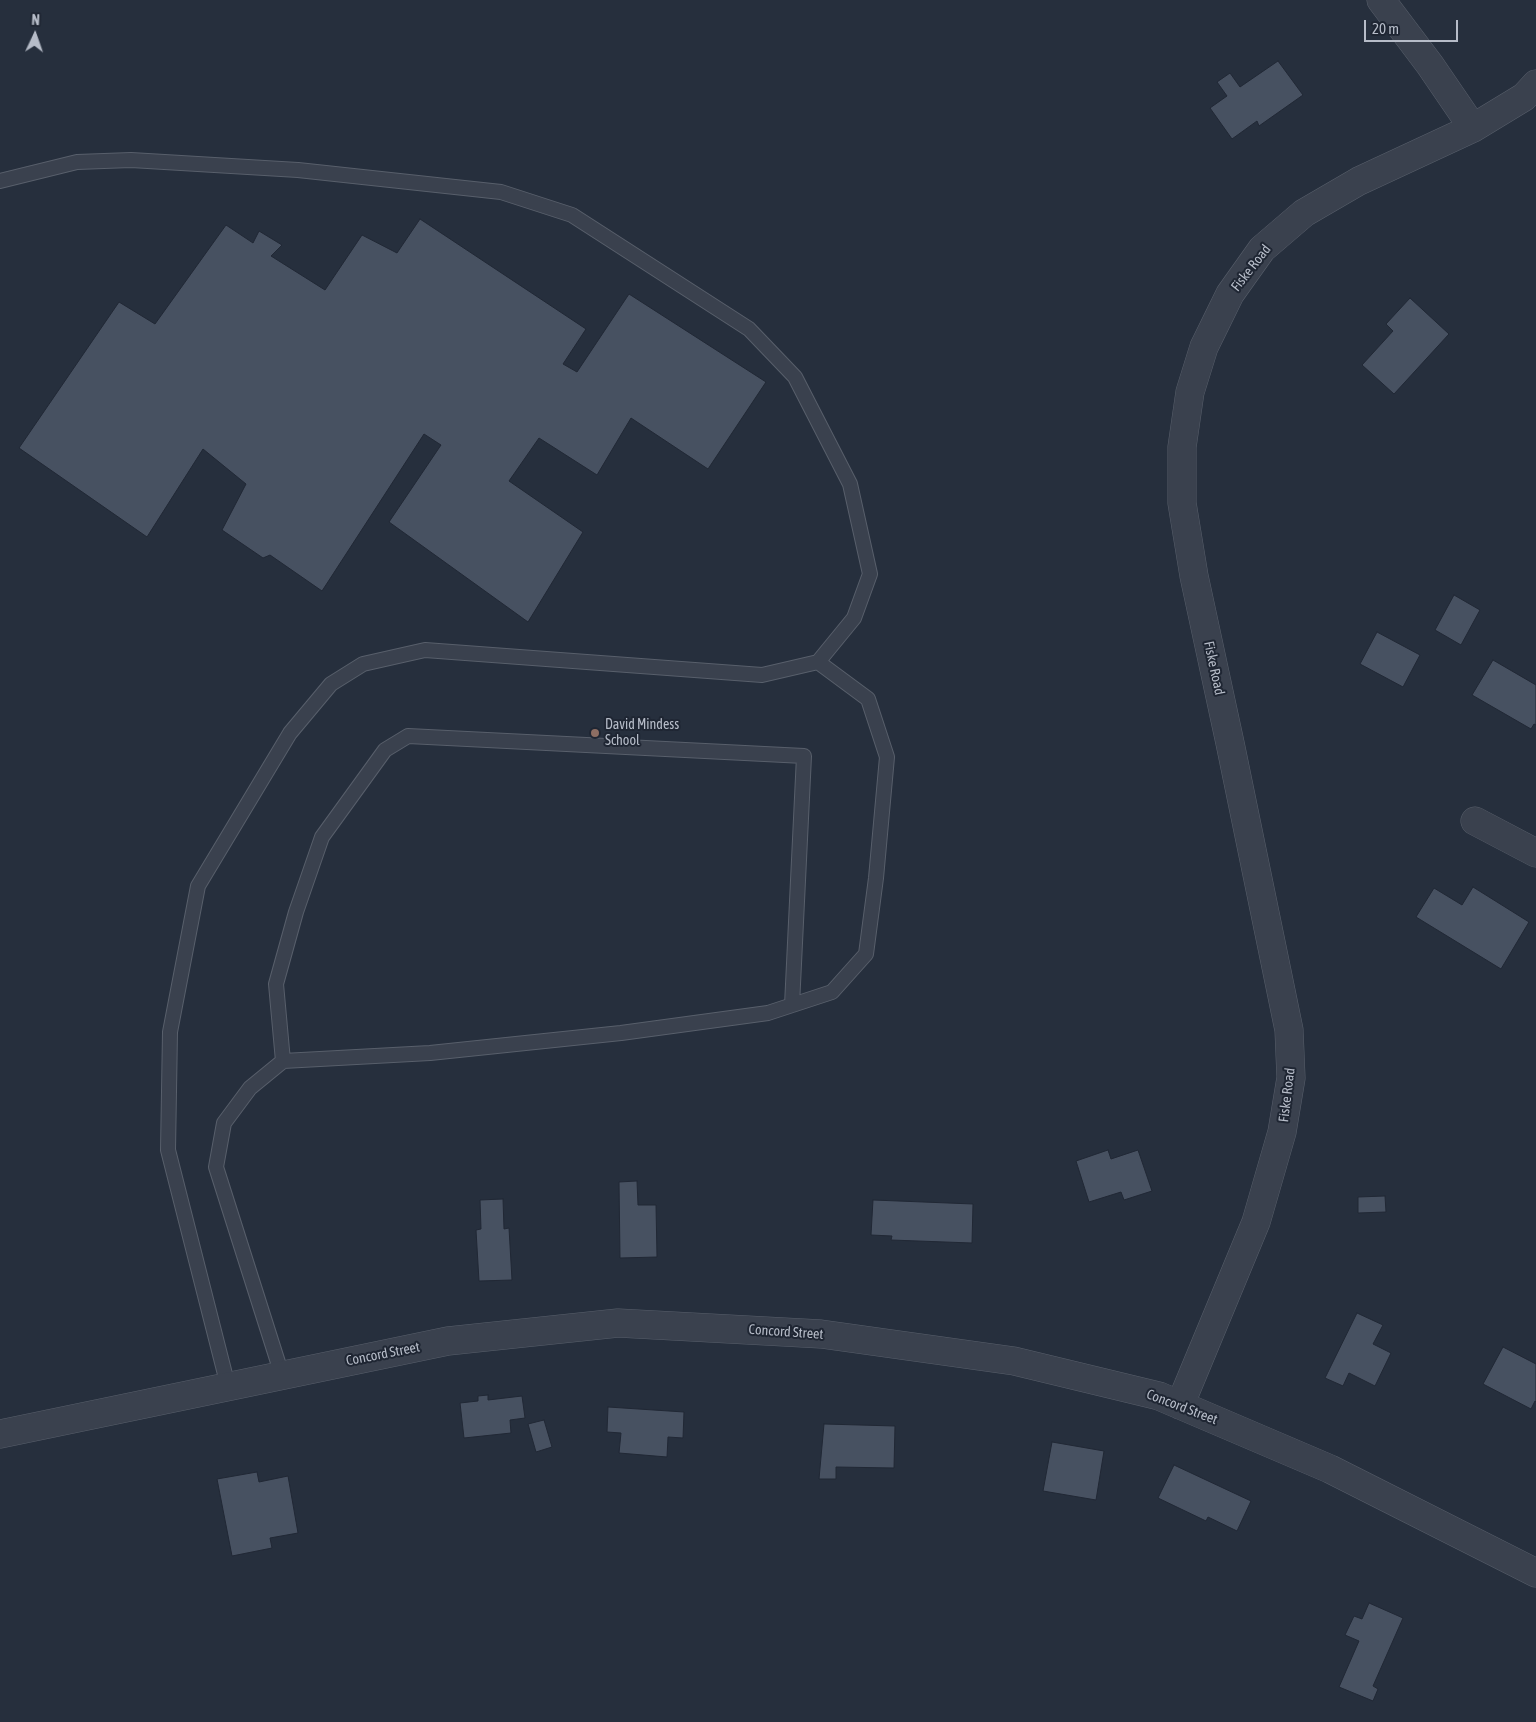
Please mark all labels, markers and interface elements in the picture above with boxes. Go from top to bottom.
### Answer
north arrow [10,10,60,60]
scale bar [1366,10,1460,42]
text: N [31,12,40,28]
text: 20 m [1372,20,1399,37]
street label: Fiske Road [1228,241,1274,295]
street label: Fiske Road [1200,640,1228,696]
place label: David Mindess School [605,717,679,750]
marker: David Mindess School [589,727,601,739]
street label: Fiske Road [1275,1067,1299,1123]
street label: Concord Street [748,1321,824,1343]
street label: Concord Street [345,1339,421,1369]
street label: Concord Street [1144,1386,1220,1428]

